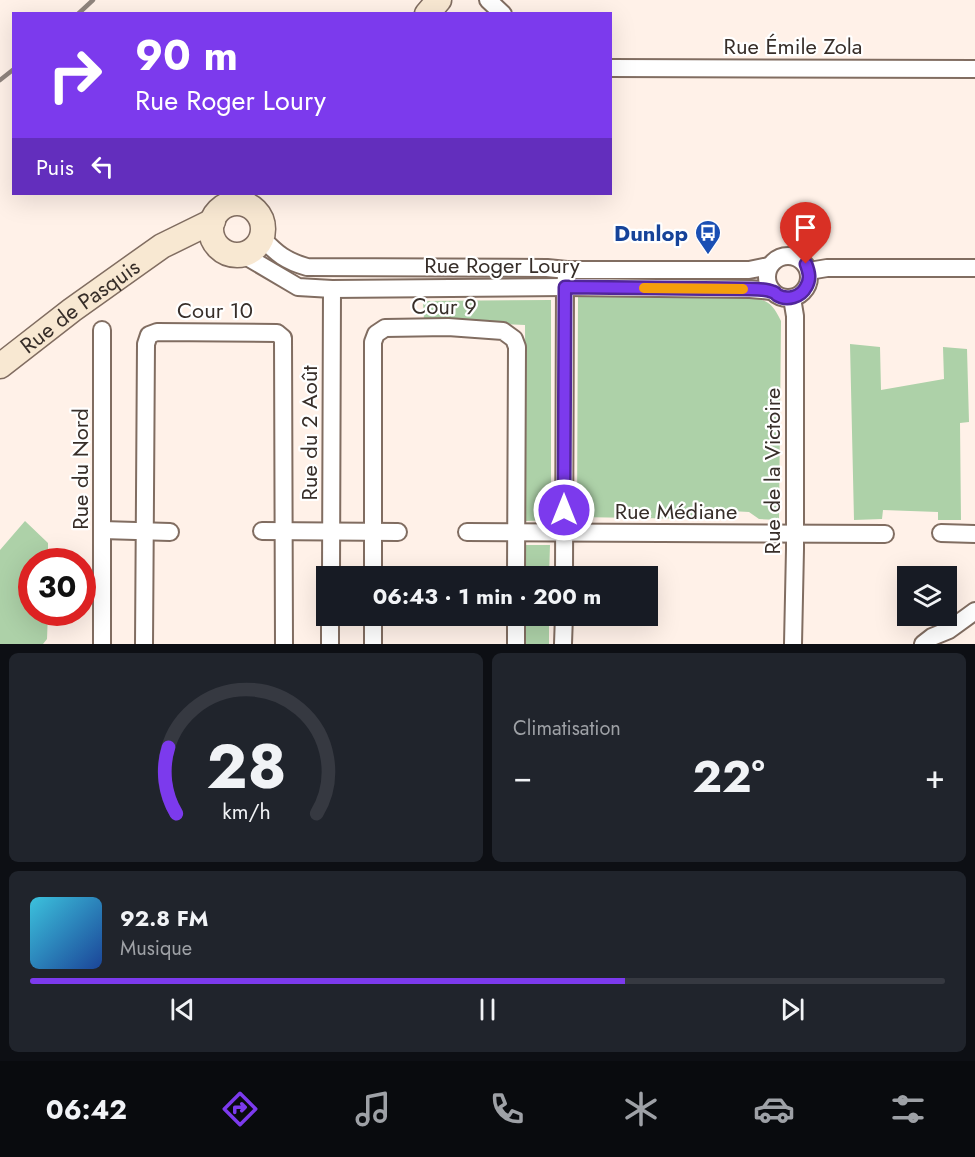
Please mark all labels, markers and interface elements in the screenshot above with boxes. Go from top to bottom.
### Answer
text: 90 m [135,25,238,86]
street label: Rue Émile Zola [724,30,862,62]
icon: right [36,36,114,114]
text: Rue Roger Loury [135,81,326,120]
icon: left [86,150,119,183]
text: Puis [36,151,74,183]
pin [780,202,831,264]
icon: arrive [789,211,822,244]
place label: Dunlop [614,217,688,249]
bus stop icon: Dunlop [693,218,723,256]
street label: Rue Roger Loury [424,249,580,281]
street label: Rue de Pasquis [13,251,146,361]
street label: Cour 9 [411,289,477,323]
street label: Cour 10 [177,294,253,326]
street label: Rue du 2 Août [293,365,325,500]
street label: Rue de la Victoire [756,388,788,554]
street label: Rue du Nord [64,408,96,530]
position arrow [532,478,596,542]
street label: Rue Médiane [615,495,737,527]
speed limit sign: 30 [18,548,96,626]
map controls [897,566,957,626]
button: layers [897,566,957,626]
text: 06:43 · 1 min · 200 m [373,580,601,612]
text: Climatisation [513,714,621,743]
text: 28 [206,721,286,811]
text: 22° [692,744,765,809]
text: − [513,753,532,800]
text: + [925,753,945,800]
text: km/h [222,797,270,828]
text: 92.8 FM [120,902,208,934]
text: Musique [120,934,192,963]
icon: previous [166,993,199,1026]
icon: pause [471,993,504,1026]
icon: next [776,993,809,1026]
icon: directions [219,1088,261,1130]
icon: music [352,1088,394,1130]
icon: phone [486,1088,528,1130]
icon: climate [620,1088,662,1130]
icon: car [753,1088,795,1130]
icon: filters [887,1088,929,1130]
text: 06:42 [46,1090,127,1129]

